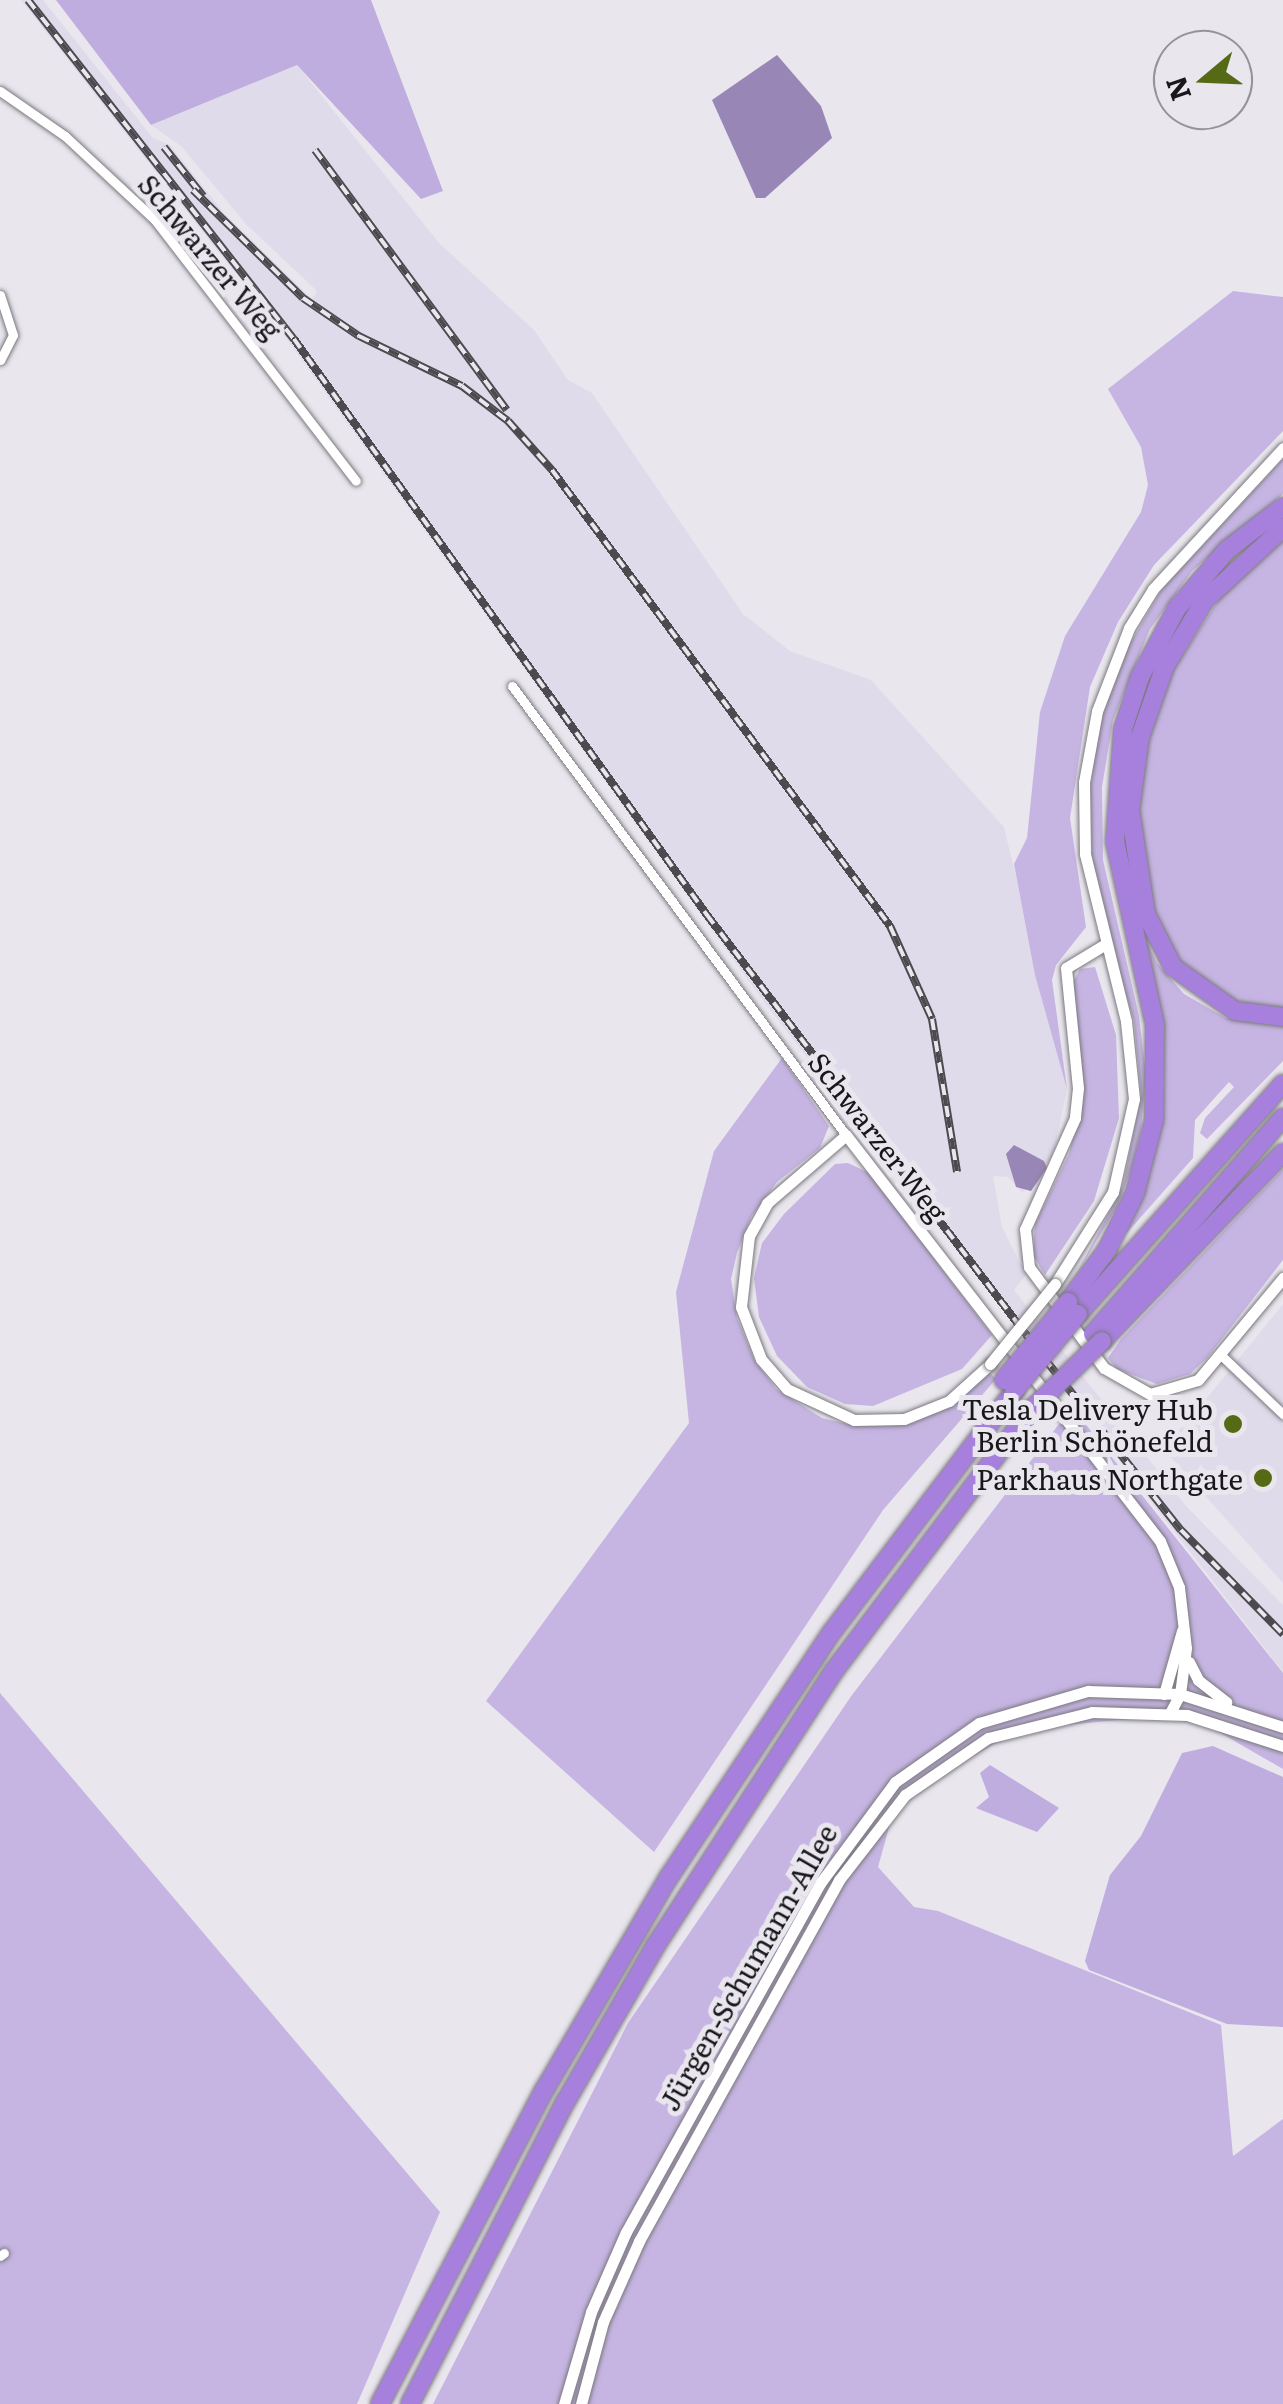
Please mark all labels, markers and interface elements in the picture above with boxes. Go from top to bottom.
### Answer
north arrow [1153,30,1253,130]
text: N [1153,71,1200,107]
street label: Schwarzer Weg [132,167,290,345]
street label: Schwarzer Weg [803,1045,955,1227]
place label: Tesla Delivery Hub Berlin Schönefeld [962,1391,1213,1457]
marker: Tesla Delivery Hub Berlin Schönefeld [1222,1413,1244,1435]
place label: Parkhaus Northgate [976,1461,1243,1495]
marker: Parkhaus Northgate [1252,1467,1274,1489]
street label: Jürgen-Schumann-Allee [651,1818,843,2116]

